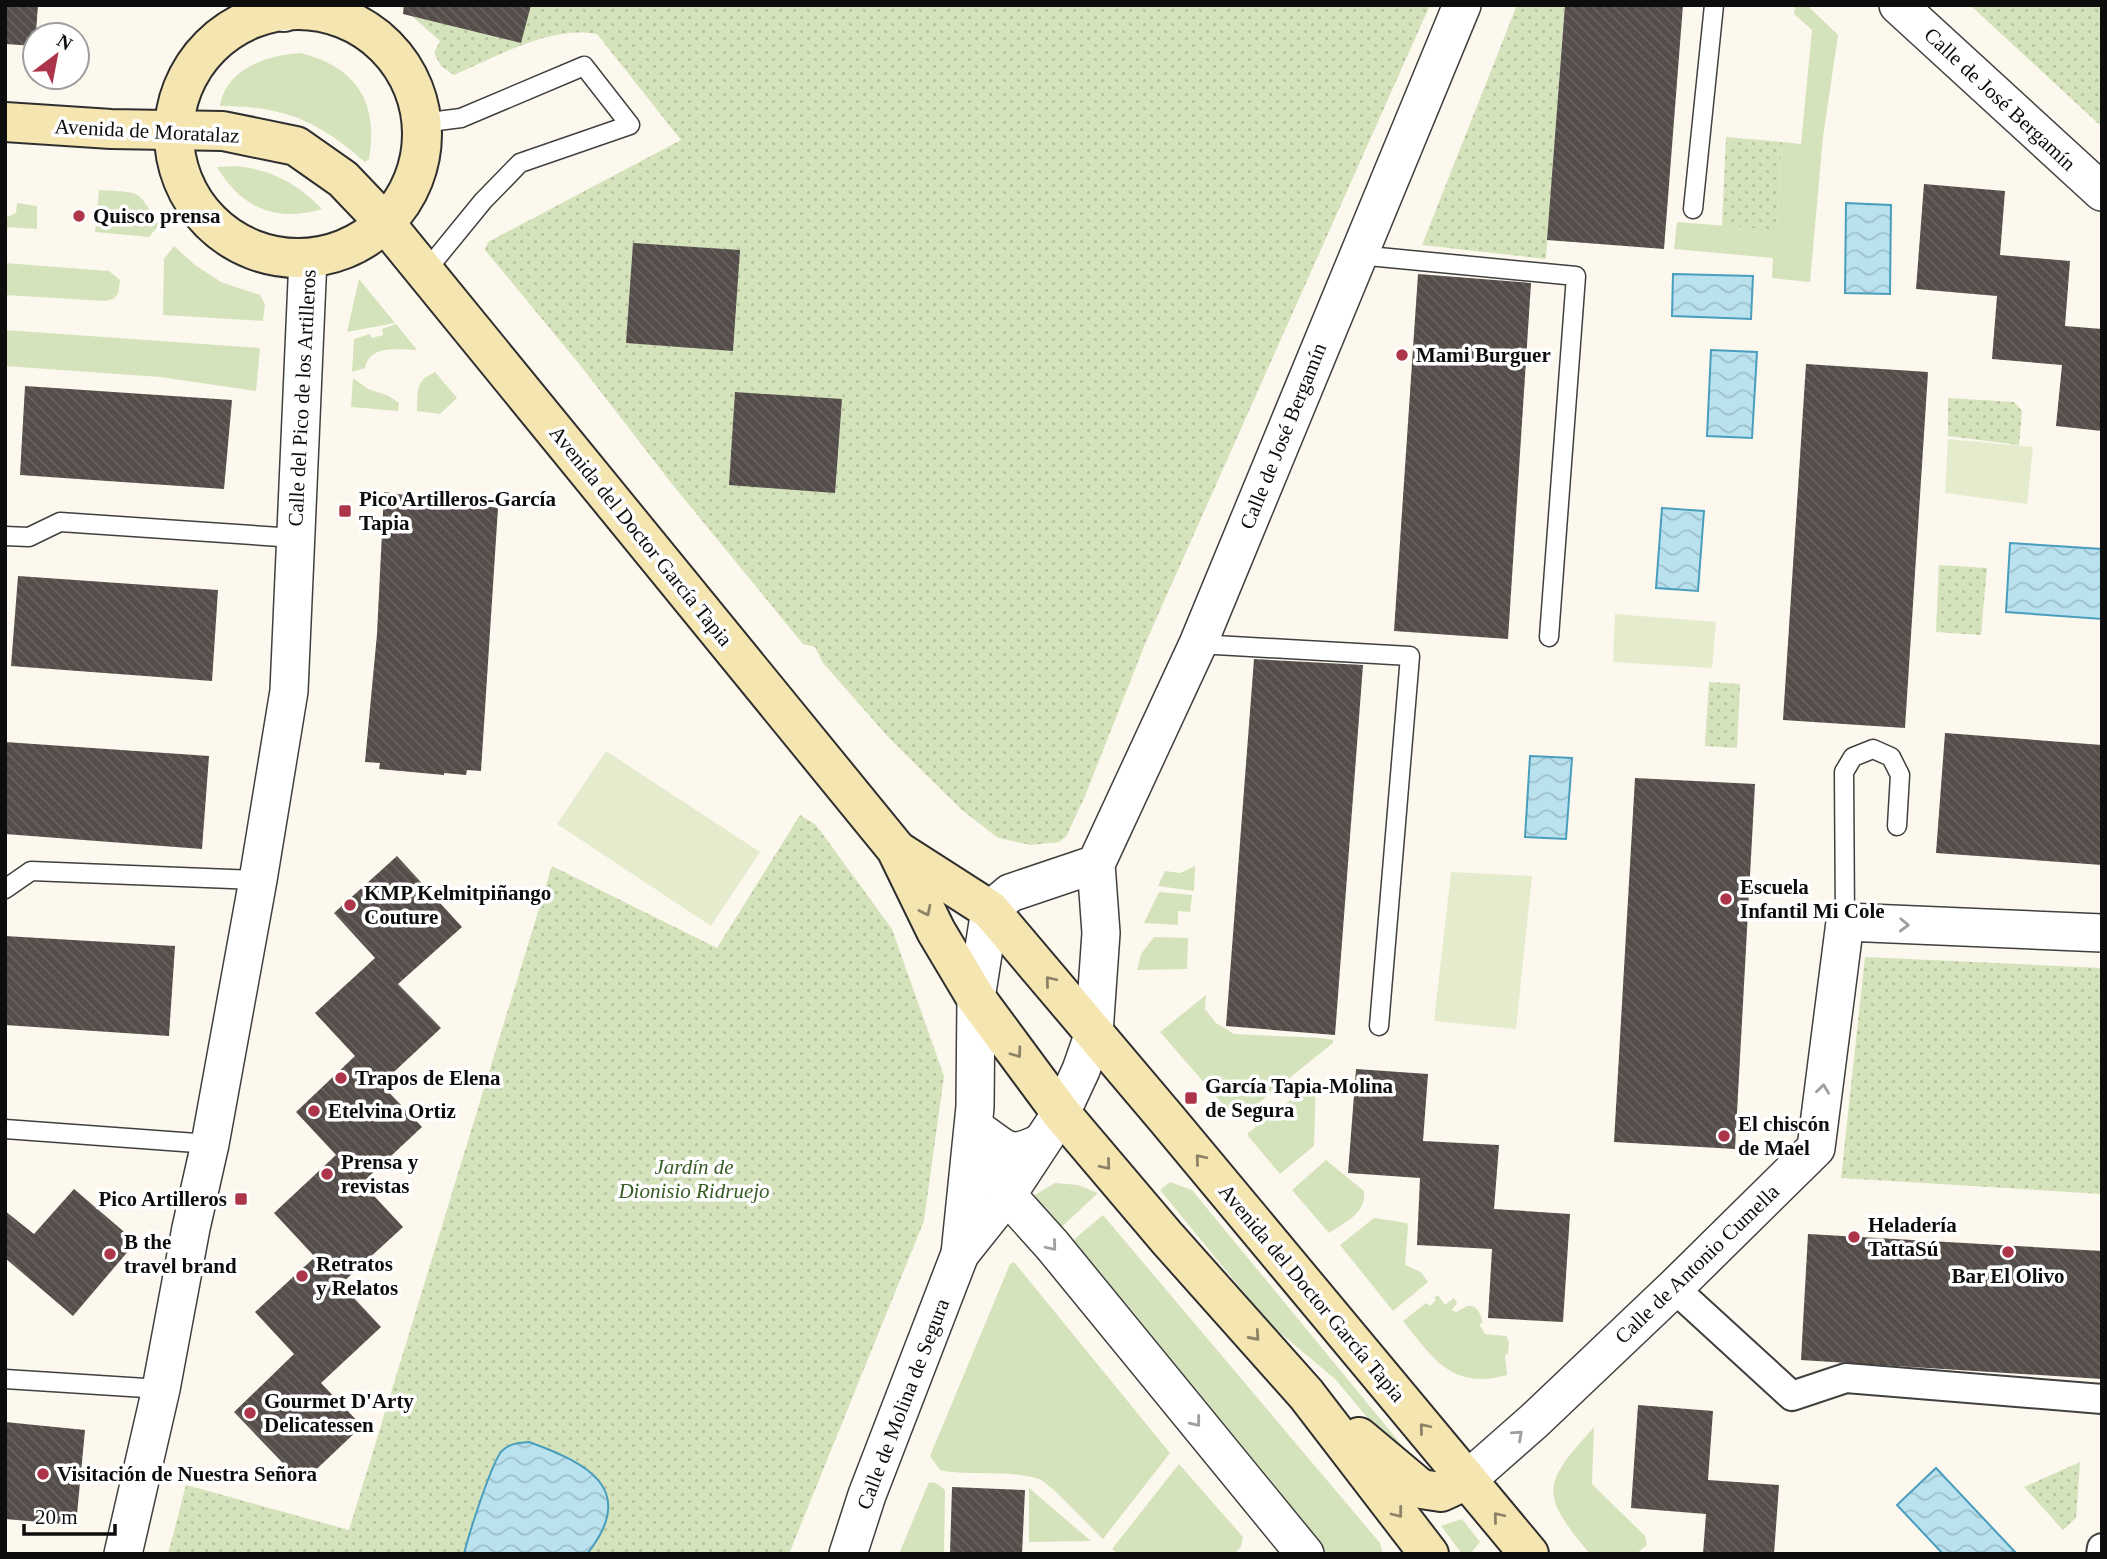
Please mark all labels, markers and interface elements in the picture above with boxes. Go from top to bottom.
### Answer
north arrow [21,21,91,91]
street label: Calle de José Bergamín [1919,23,2081,176]
text: N [53,29,76,55]
street label: Avenida de Moratalaz [54,114,240,148]
place label: Quisco prensa [93,204,221,228]
marker: Quisco prensa [71,208,87,224]
street label: Calle del Pico de los Artilleros [283,269,321,527]
street label: Calle de José Bergamín [1235,339,1331,533]
place label: Mami Burguer [1416,343,1551,367]
marker: Mami Burguer [1394,347,1410,363]
street label: Avenida del Doctor García Tapia [545,421,738,652]
place label: Pico Artilleros-García Tapia [359,487,556,535]
marker: Pico Artilleros-García Tapia [337,503,353,519]
place label: Escuela Infantil Mi Cole [1740,875,1885,923]
place label: KMP Kelmitpiñango Couture [364,881,551,929]
marker: Escuela Infantil Mi Cole [1718,891,1734,907]
marker: KMP Kelmitpiñango Couture [342,897,358,913]
one-way arrow [918,904,932,916]
one-way arrow [1899,917,1910,932]
one-way arrow [1046,976,1058,989]
one-way arrow [1009,1045,1021,1058]
place label: Trapos de Elena [355,1066,501,1090]
marker: Trapos de Elena [333,1070,349,1086]
place label: García Tapia-Molina de Segura [1205,1074,1394,1122]
one-way arrow [1816,1083,1831,1095]
marker: García Tapia-Molina de Segura [1183,1090,1199,1106]
place label: Etelvina Ortiz [328,1099,456,1123]
marker: Etelvina Ortiz [306,1103,322,1119]
place label: El chiscón de Mael [1738,1112,1830,1160]
marker: El chiscón de Mael [1716,1128,1732,1144]
place label: Prensa y revistas [341,1150,419,1198]
one-way arrow [1196,1154,1208,1167]
park label: Jardín de Dionisio Ridruejo [617,1155,770,1203]
one-way arrow [1098,1156,1110,1169]
marker: Prensa y revistas [319,1166,335,1182]
street label: Avenida del Doctor García Tapia [1214,1179,1410,1407]
street label: Calle de Antonio Cumella [1610,1179,1784,1349]
place label: Pico Artilleros [99,1187,227,1211]
marker: Pico Artilleros [233,1191,249,1207]
place label: Heladería TattaSú [1868,1213,1957,1261]
marker: Heladería TattaSú [1846,1229,1862,1245]
place label: B the travel brand [124,1230,237,1278]
one-way arrow [1044,1238,1056,1251]
marker: Bar El Olivo [2000,1244,2016,1260]
marker: B the travel brand [102,1246,118,1262]
place label: Retratos y Relatos [316,1252,398,1300]
place label: Bar El Olivo [1952,1264,2064,1288]
marker: Retratos y Relatos [294,1268,310,1284]
street label: Calle de Molina de Segura [852,1295,955,1513]
one-way arrow [1247,1328,1259,1341]
place label: Gourmet D'Arty Delicatessen [264,1389,414,1437]
marker: Gourmet D'Arty Delicatessen [242,1405,258,1421]
one-way arrow [1188,1414,1201,1426]
one-way arrow [1420,1423,1432,1436]
one-way arrow [1510,1430,1523,1443]
place label: Visitación de Nuestra Señora [57,1462,317,1486]
marker: Visitación de Nuestra Señora [35,1466,51,1482]
scale bar [24,1492,116,1536]
text: 20 m [35,1505,78,1529]
one-way arrow [1389,1505,1402,1518]
one-way arrow [1494,1512,1506,1525]

